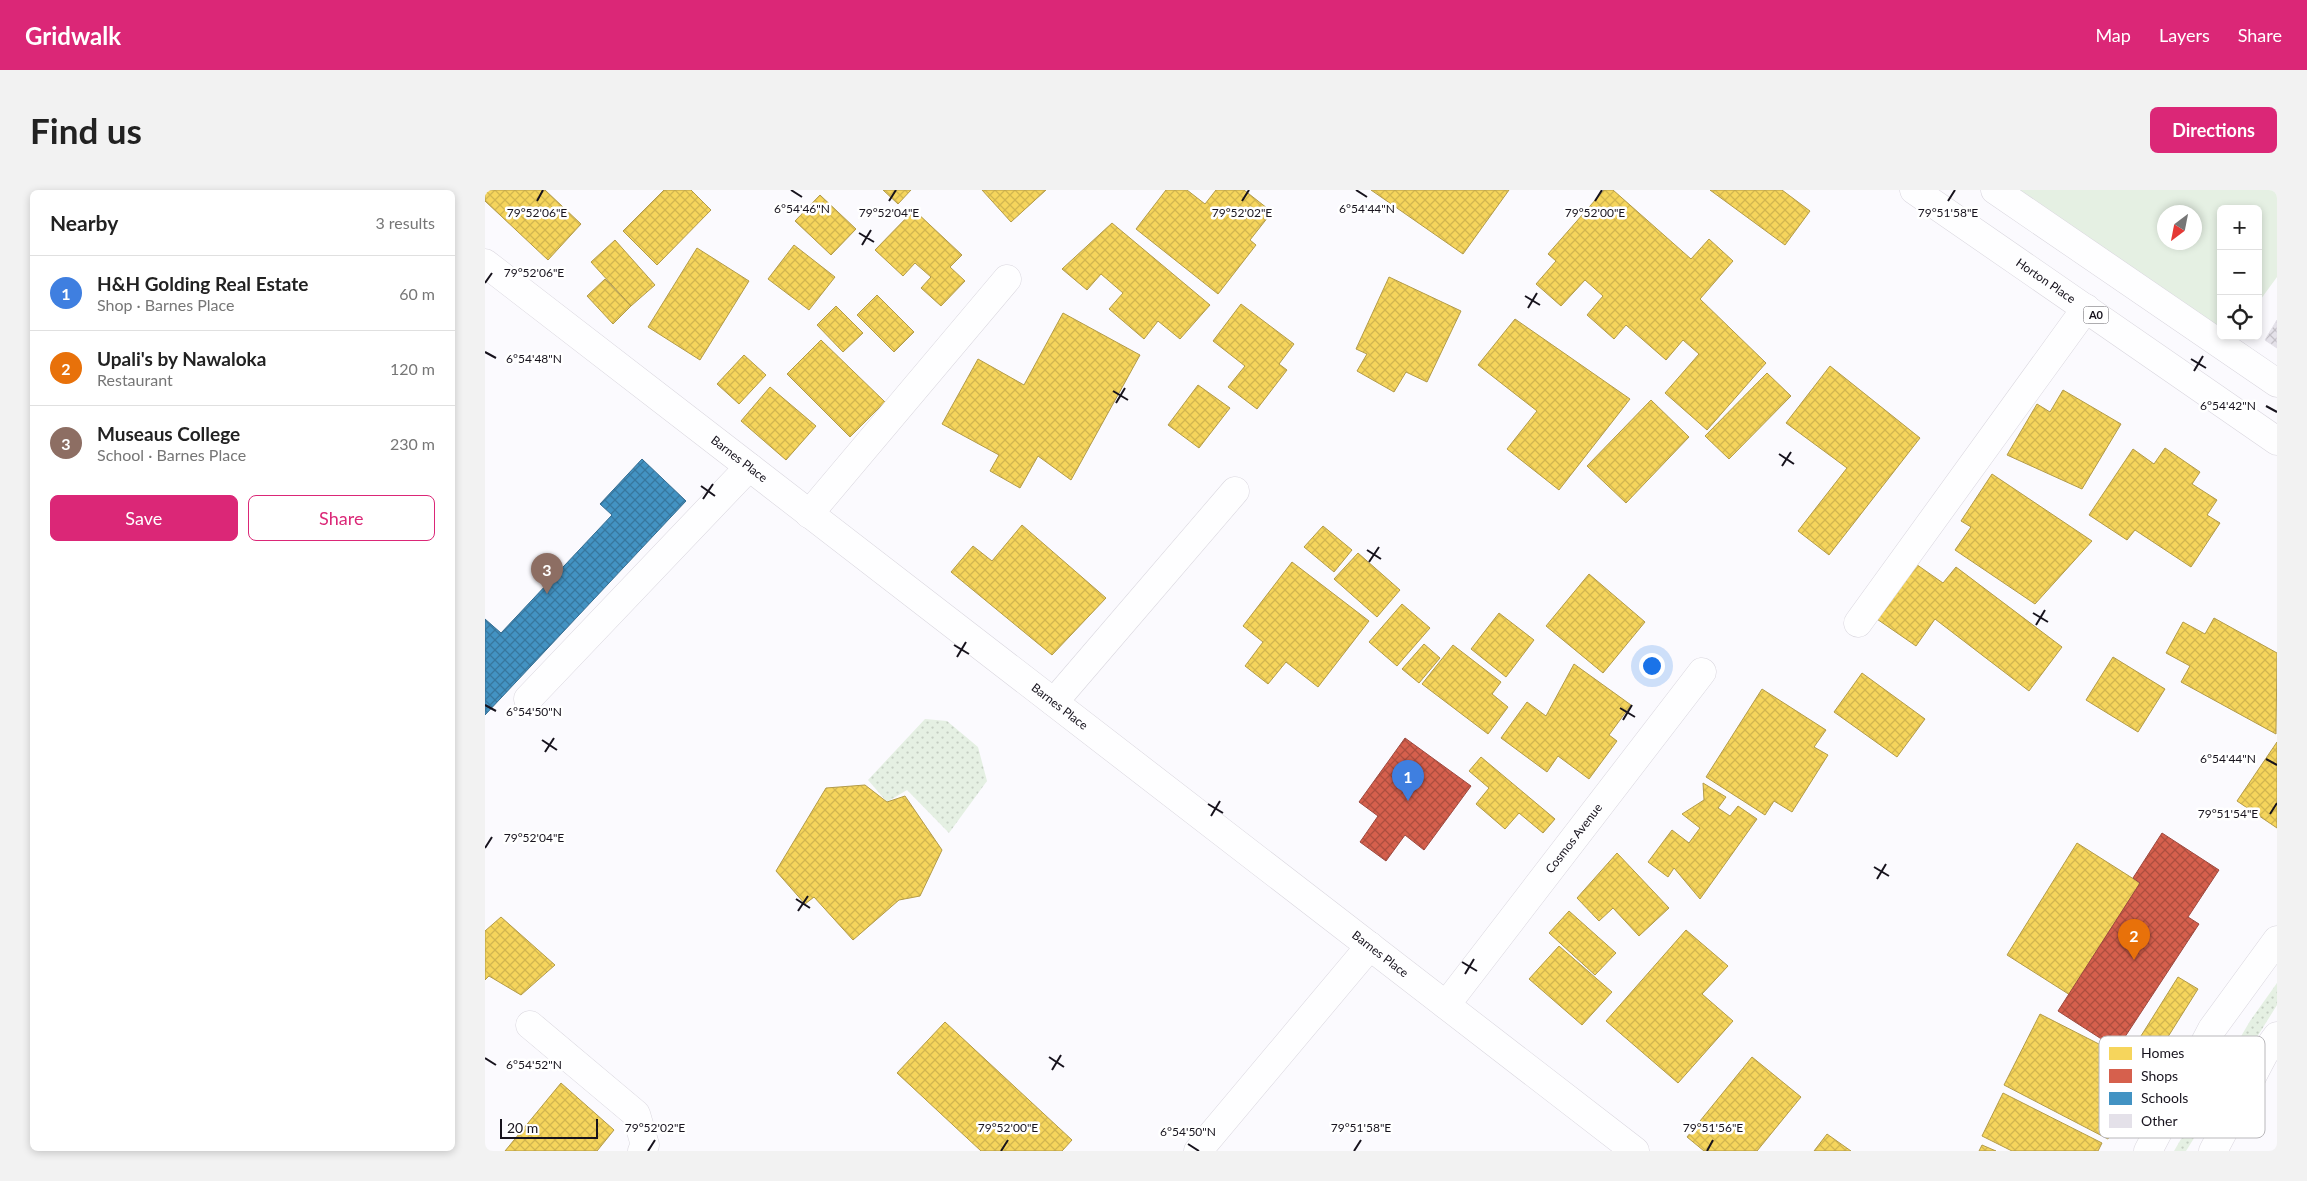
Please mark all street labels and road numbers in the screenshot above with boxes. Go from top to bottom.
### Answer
street label: Horton Place [2013,255,2079,306]
road number: A0 [2083,306,2109,324]
street label: Barnes Place [708,432,771,485]
street label: Barnes Place [1029,680,1091,733]
street label: Cosmos Avenue [1542,800,1605,876]
street label: Barnes Place [1349,927,1412,980]

